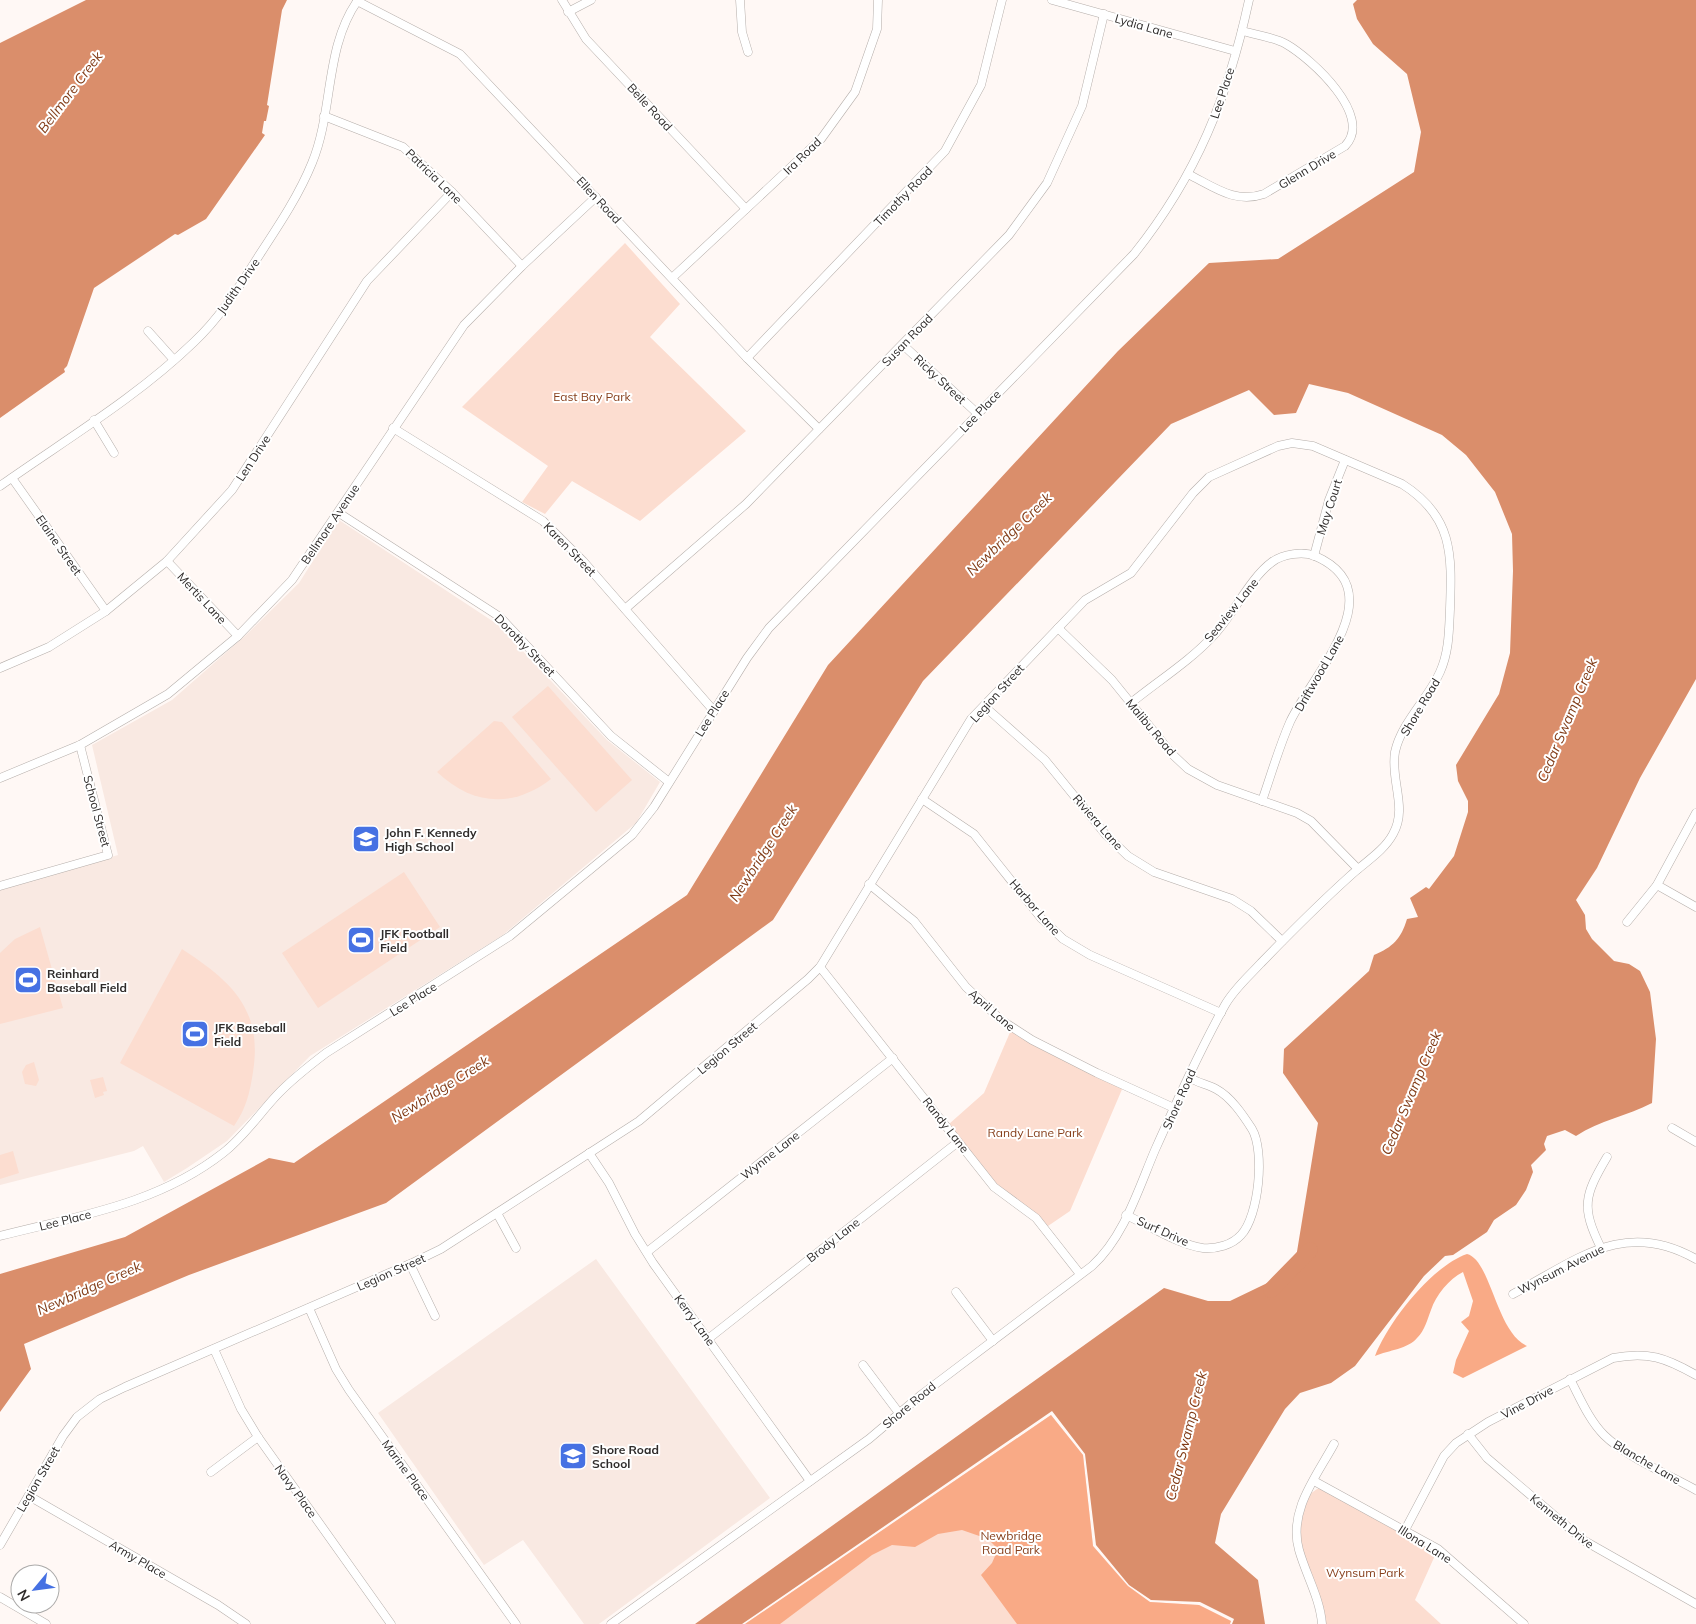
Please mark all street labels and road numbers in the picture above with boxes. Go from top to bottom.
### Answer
street label: Lydia Lane [1113,11,1175,41]
street label: Lee Place [1207,66,1237,120]
street label: Belle Road [624,80,676,134]
street label: Ira Road [780,134,824,178]
street label: Patricia Lane [403,145,465,207]
street label: Glenn Drive [1276,146,1338,192]
street label: Timothy Road [871,163,935,229]
street label: Ellen Road [573,173,625,227]
street label: Judith Drive [213,255,263,317]
street label: Susan Road [878,311,936,369]
street label: Ricky Street [911,351,969,407]
street label: Lee Place [956,387,1004,435]
street label: Len Drive [233,432,273,484]
street label: May Court [1313,477,1345,537]
street label: Bellmore Avenue [298,481,362,567]
street label: Elaine Street [33,512,85,578]
street label: Karen Street [541,519,599,579]
street label: Mertis Lane [174,569,230,627]
street label: Seaview Lane [1201,575,1261,645]
street label: Dorothy Street [492,611,558,679]
street label: Driftwood Lane [1291,632,1347,714]
street label: Legion Street [967,661,1027,725]
street label: Shore Road [1397,675,1443,739]
street label: Lee Place [692,687,732,739]
street label: Malibu Road [1123,695,1179,759]
street label: School Street [80,774,114,848]
street label: Riviera Lane [1070,791,1126,853]
street label: Harbor Lane [1007,876,1063,938]
street label: Lee Place [387,979,439,1019]
street label: April Lane [966,986,1018,1034]
street label: Legion Street [694,1019,760,1077]
street label: Shore Road [1159,1066,1199,1132]
street label: Randy Lane [920,1094,972,1156]
street label: Wynne Lane [738,1127,802,1183]
street label: Lee Place [38,1206,92,1234]
street label: Surf Drive [1135,1213,1191,1249]
street label: Brody Lane [803,1215,863,1265]
street label: Wynsum Avenue [1515,1241,1607,1297]
street label: Legion Street [354,1250,428,1294]
street label: Kerry Lane [671,1291,719,1349]
street label: Shore Road [879,1378,939,1432]
street label: Vine Drive [1498,1382,1556,1422]
street label: Marine Place [379,1437,433,1503]
street label: Blanche Lane [1611,1437,1683,1487]
street label: Legion Street [13,1444,63,1514]
street label: Navy Place [272,1461,320,1521]
street label: Kenneth Drive [1527,1491,1597,1551]
street label: Illona Lane [1395,1522,1455,1566]
street label: Army Place [107,1537,169,1581]

